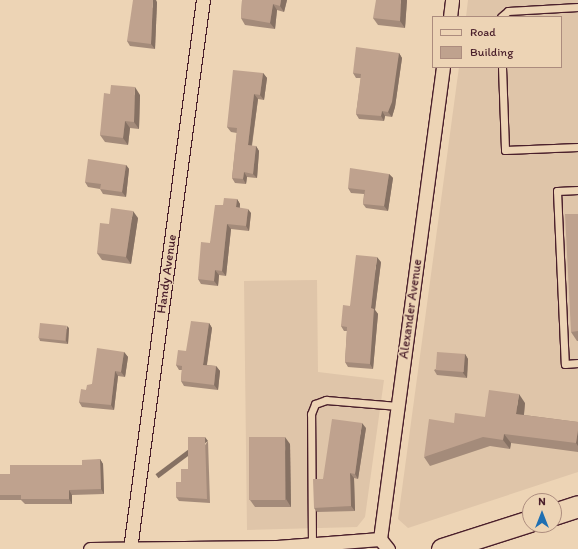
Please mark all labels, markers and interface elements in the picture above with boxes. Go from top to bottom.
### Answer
legend [432,16,562,68]
text: Road [470,25,496,39]
text: Building [470,45,513,59]
street label: Handy Avenue [154,233,180,315]
street label: Alexander Avenue [396,258,426,360]
north arrow [522,493,562,533]
text: N [538,495,546,508]

